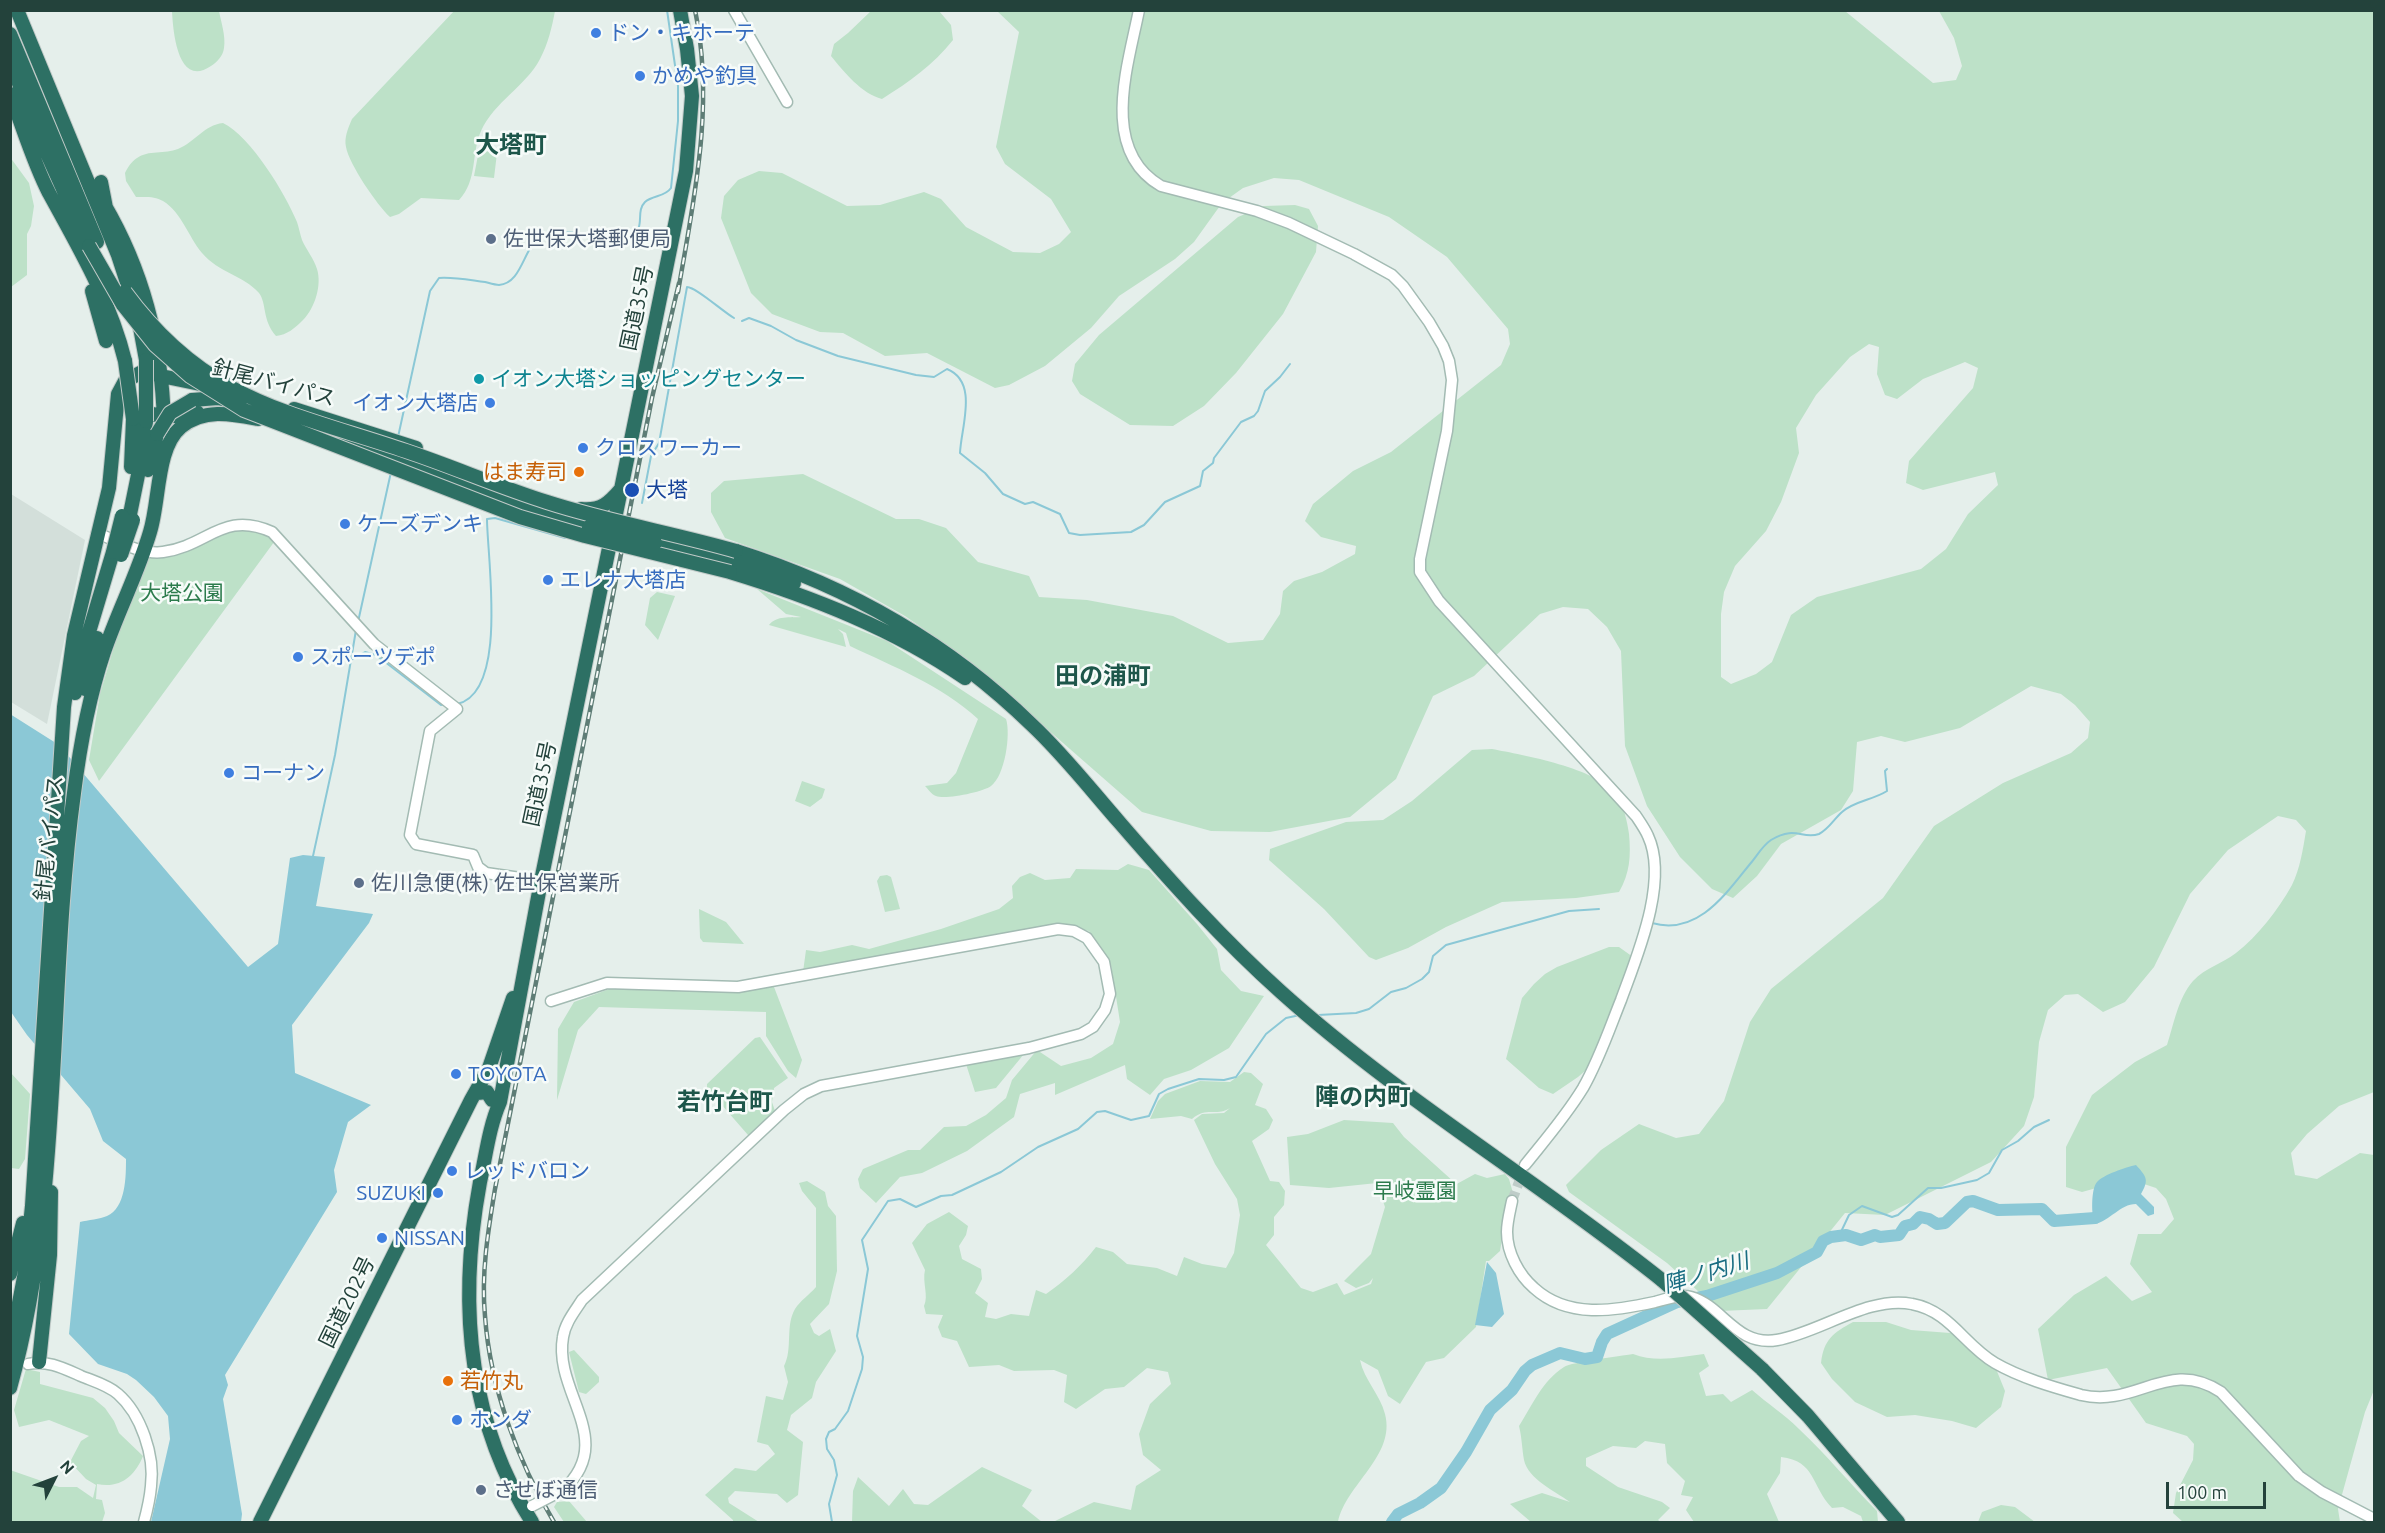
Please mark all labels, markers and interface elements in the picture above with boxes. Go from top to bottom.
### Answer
place label: ドン・キホーテ [608,20,755,46]
marker: ドン・キホーテ [589,26,603,40]
place label: かめや釣具 [652,63,757,89]
marker: かめや釣具 [633,69,647,83]
district label: 大塔町 [475,131,547,159]
place label: 佐世保大塔郵便局 [503,226,671,252]
marker: 佐世保大塔郵便局 [484,232,498,246]
street label: 国道35号 [616,263,658,353]
street label: 針尾バイパス [210,355,338,411]
place label: イオン大塔ショッピングセンター [491,366,806,392]
marker: イオン大塔ショッピングセンター [472,372,486,386]
place label: イオン大塔店 [352,390,478,416]
marker: イオン大塔店 [483,396,497,410]
place label: クロスワーカー [595,435,742,461]
marker: クロスワーカー [576,441,590,455]
place label: はま寿司 [483,459,567,485]
marker: はま寿司 [572,465,586,479]
place label: 大塔 [646,477,688,503]
marker: 大塔 [623,481,641,499]
place label: ケーズデンキ [357,511,483,537]
marker: ケーズデンキ [338,517,352,531]
place label: エレナ大塔店 [560,567,686,593]
marker: エレナ大塔店 [541,573,555,587]
park label: 大塔公園 [140,580,224,606]
place label: スポーツデポ [310,644,436,670]
marker: スポーツデポ [291,650,305,664]
district label: 田の浦町 [1055,662,1151,690]
street label: 国道35号 [519,739,561,829]
place label: コーナン [241,760,325,786]
marker: コーナン [222,766,236,780]
street label: 針尾バイパス [30,774,68,902]
place label: 佐川急便(株) 佐世保営業所 [371,870,620,896]
marker: 佐川急便(株) 佐世保営業所 [352,876,366,890]
place label: TOYOTA [468,1061,547,1087]
marker: TOYOTA [449,1067,463,1081]
district label: 陣の内町 [1315,1083,1411,1111]
district label: 若竹台町 [677,1088,773,1116]
place label: レッドバロン [464,1158,590,1184]
marker: レッドバロン [445,1164,459,1178]
park label: 早岐霊園 [1373,1178,1457,1204]
place label: SUZUKI [356,1180,426,1206]
marker: SUZUKI [431,1186,445,1200]
place label: NISSAN [394,1225,465,1251]
marker: NISSAN [375,1231,389,1245]
water label: 陣ノ内川 [1660,1248,1752,1298]
street label: 国道202号 [314,1252,380,1352]
place label: 若竹丸 [460,1368,523,1394]
marker: 若竹丸 [441,1374,455,1388]
place label: ホンダ [469,1407,532,1433]
marker: ホンダ [450,1413,464,1427]
north arrow [24,1449,84,1509]
text: N [57,1456,78,1477]
scale bar [2169,1470,2270,1508]
place label: させぼ通信 [493,1477,598,1503]
text: 100 m [2177,1482,2227,1502]
marker: させぼ通信 [474,1483,488,1497]

